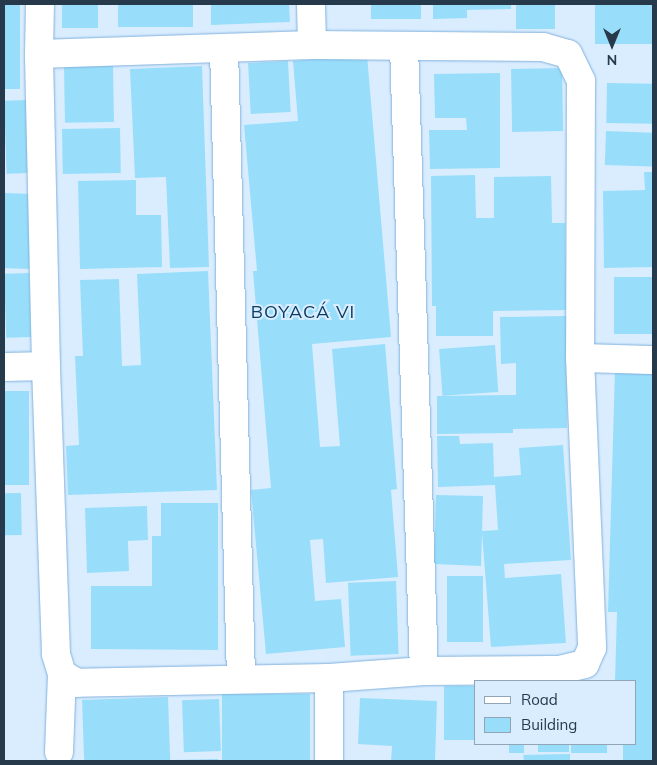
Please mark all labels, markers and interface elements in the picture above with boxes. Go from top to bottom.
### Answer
north arrow [587,20,637,70]
text: N [607,51,617,69]
district label: BOYACÁ VI [250,301,356,323]
legend [474,680,637,745]
text: Road [521,690,558,709]
text: Building [521,715,577,734]

